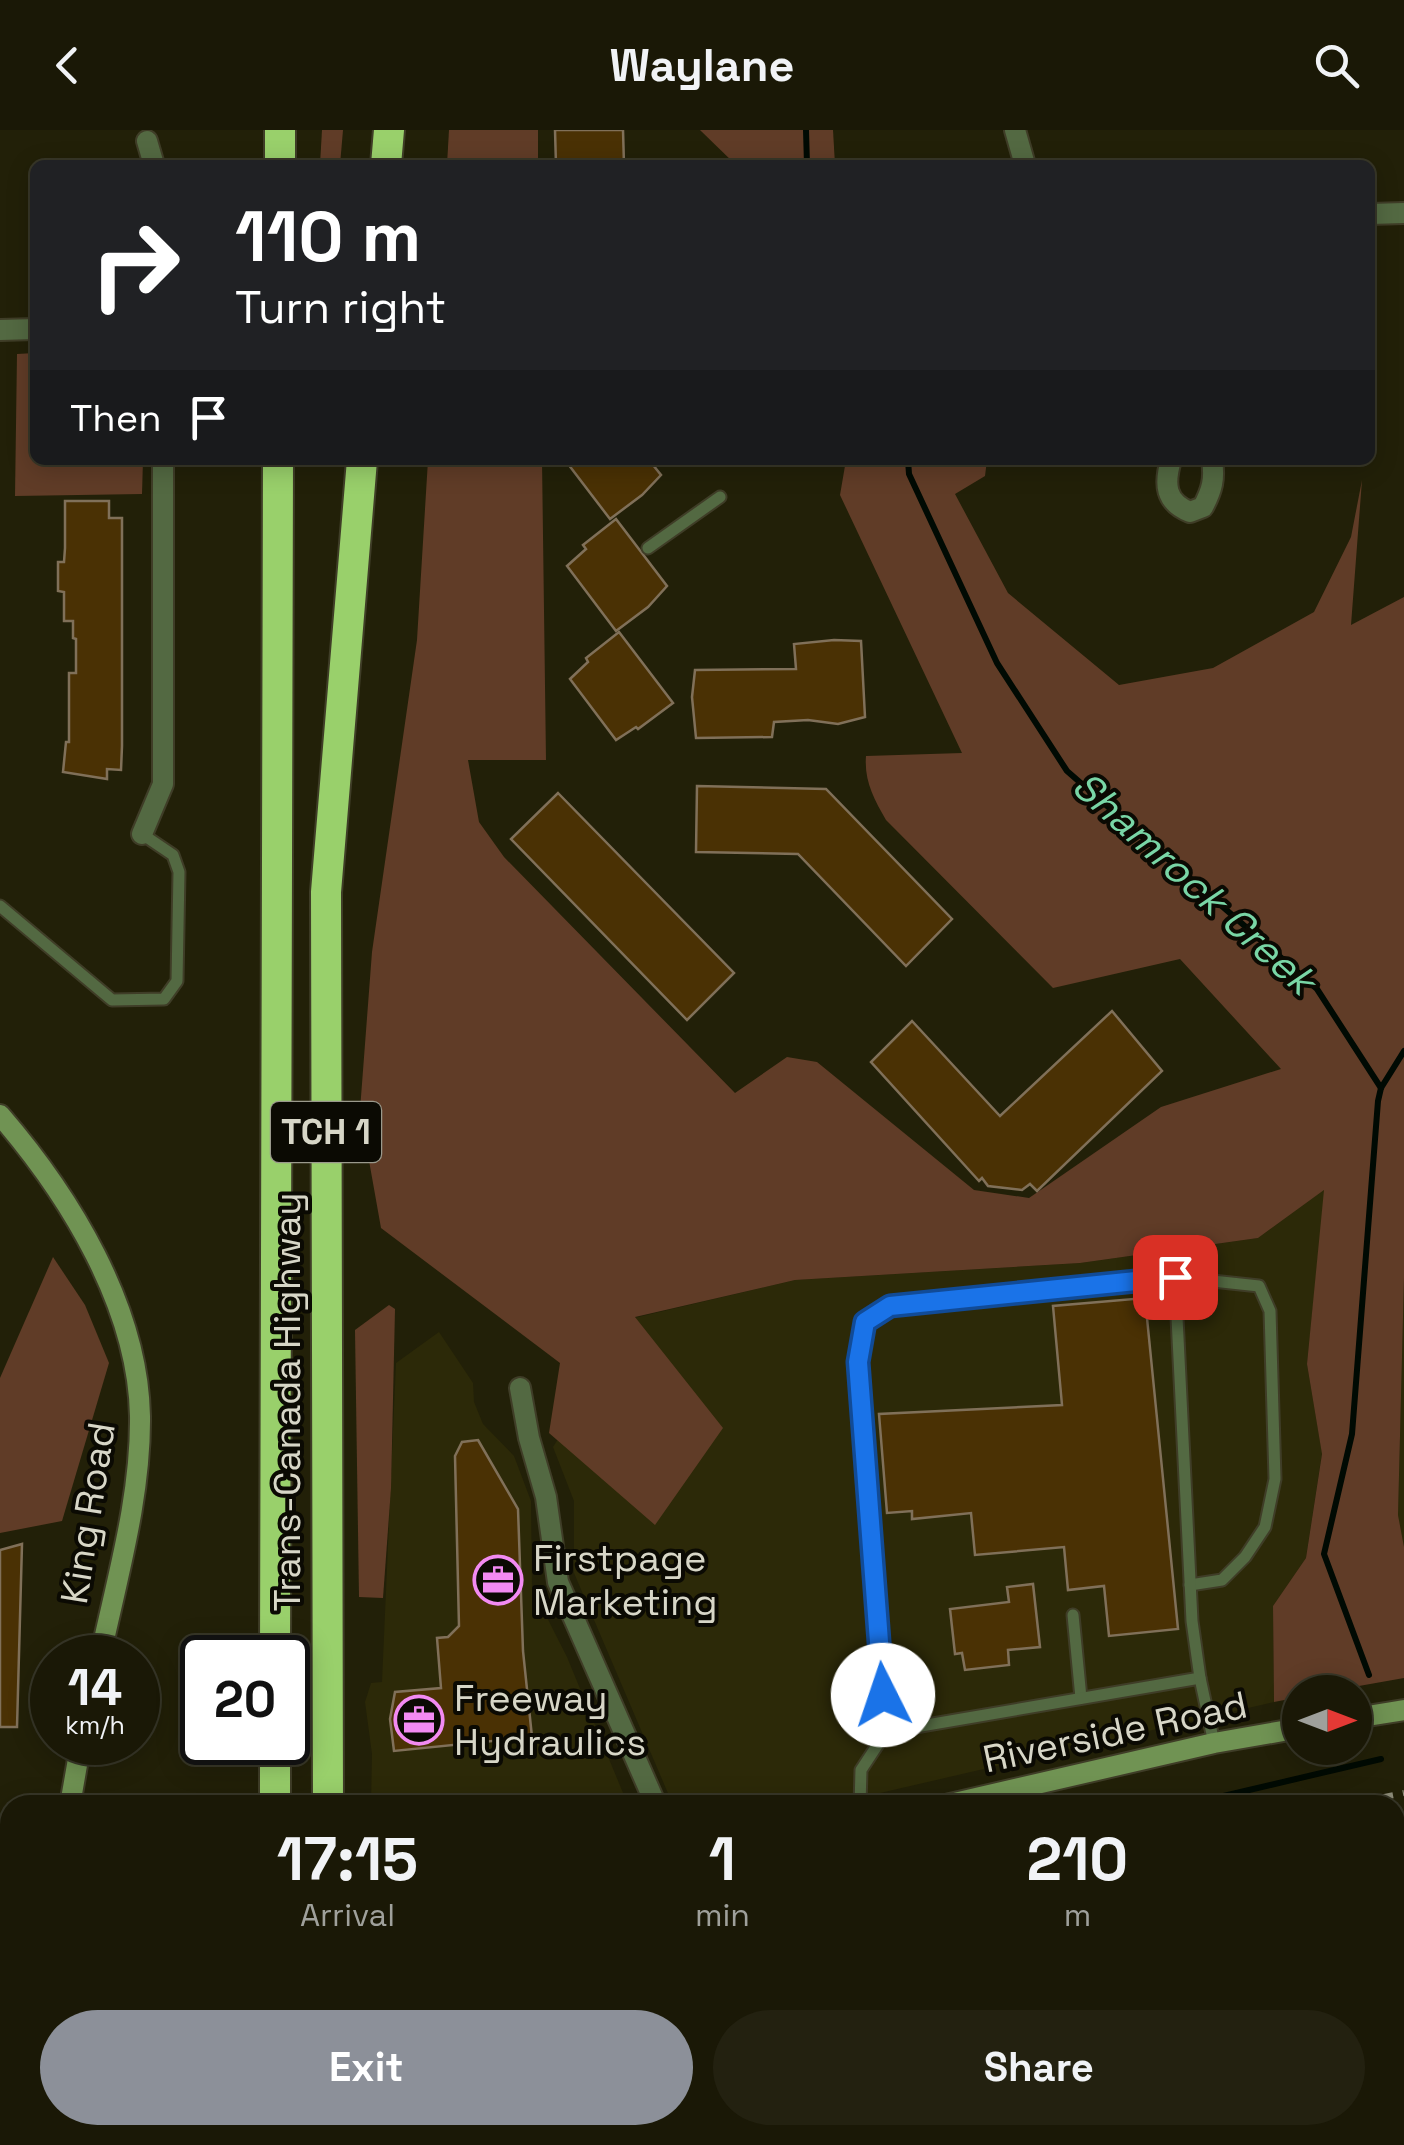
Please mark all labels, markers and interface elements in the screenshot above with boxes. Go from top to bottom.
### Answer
text: Waylane [610,37,794,94]
icon: back [40,38,95,93]
icon: search [1309,38,1364,93]
text: 110 m [235,192,421,281]
icon: right [70,200,200,330]
text: Turn right [235,279,446,336]
icon: arrive [181,390,236,445]
text: Then [70,394,161,442]
water label: Shamrock Creek [1062,760,1330,1009]
road number: TCH 1 [271,1102,381,1162]
street label: Trans-Canada Highway [263,1192,311,1612]
pin [1133,1235,1218,1320]
icon: arrive [1148,1250,1203,1305]
street label: King Road [50,1419,126,1607]
place label: Firstpage Marketing [533,1534,718,1626]
office icon: Firstpage Marketing [472,1554,524,1606]
speed limit sign: 20 [180,1635,310,1765]
position arrow [831,1643,935,1747]
text: 14 [68,1656,122,1720]
place label: Freeway Hydraulics [454,1674,646,1766]
north arrow [1282,1675,1372,1765]
map controls [1282,1675,1372,1765]
street label: Riverside Road [979,1681,1251,1783]
office icon: Freeway Hydraulics [393,1694,445,1746]
text: km/h [65,1709,125,1741]
text: 17:15 [277,1821,418,1898]
text: 1 [709,1821,736,1898]
text: 210 [1027,1821,1128,1898]
text: Arrival [300,1895,395,1935]
text: min [695,1895,750,1935]
text: m [1064,1895,1091,1935]
button: Exit [40,2010,693,2125]
button: Share [713,2010,1365,2125]

